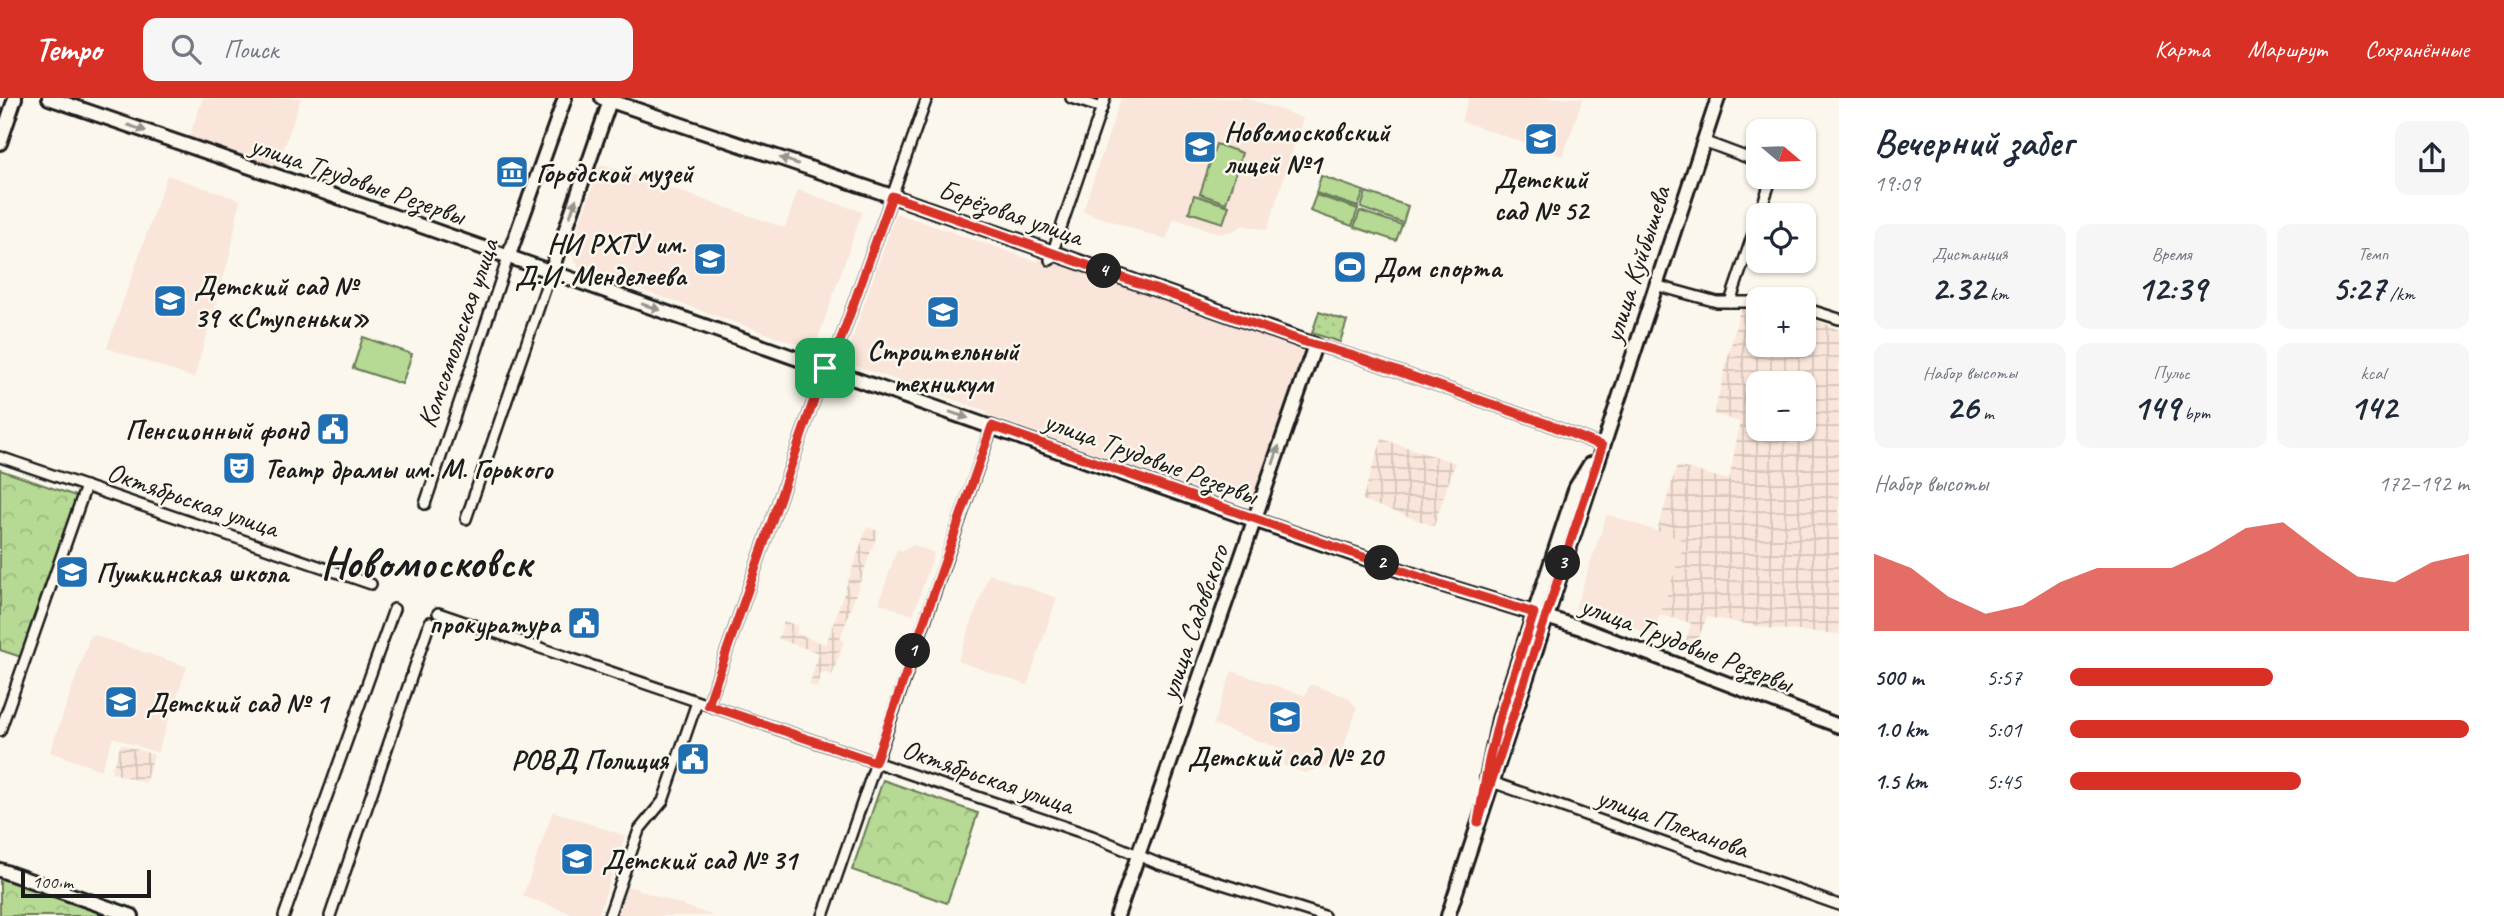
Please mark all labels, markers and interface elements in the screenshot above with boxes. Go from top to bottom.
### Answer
search box [143,18,633,81]
text: Tempo [35,28,101,70]
icon: search [167,30,205,68]
text: Поиск [223,33,278,66]
text: Карта [2155,34,2210,64]
text: Маршрут [2248,34,2327,64]
text: Сохранённые [2365,34,2469,64]
place label: Новомосковский лицей №1 [1224,114,1392,181]
north arrow [1746,119,1816,189]
map controls [1746,119,1816,441]
text: Вечерний забег [1874,119,2073,166]
school or university icon: Детский сад № 52 [1522,120,1560,158]
button: share [2395,121,2469,195]
one-way arrow [126,123,147,134]
street label: улица Трудовые Резервы [244,126,472,234]
school or university icon: Новомосковский лицей №1 [1181,128,1219,166]
museum icon: Городской музей [493,153,531,191]
place label: Городской музей [536,155,695,191]
one-way arrow [778,155,799,166]
place label: Детский сад № 52 [1494,161,1590,228]
text: 19:09 [1874,169,1920,198]
street label: Берёзовая улица [934,171,1090,255]
street label: улица Куйбышева [1594,180,1679,349]
one-way arrow [568,197,579,218]
button: locate [1746,203,1816,273]
place label: НИ РХТУ им. Д.И. Менделеева [515,226,688,293]
street label: Комсомольская улица [409,233,507,432]
school or university icon: НИ РХТУ им. Д.И. Менделеева [691,240,729,278]
text: Дистанция [1932,242,2008,266]
text: Время [2151,242,2192,266]
text: Темп [2358,242,2388,266]
sports icon: Дом спорта [1331,248,1369,286]
place label: Дом спорта [1374,250,1504,285]
pin: 4 [1086,254,1122,288]
text: 4 [1099,258,1108,282]
text: 2.32 [1931,266,1985,311]
text: 12:39 [2137,266,2206,311]
text: 5:27 [2332,266,2385,311]
place label: Детский сад № 39 «Ступеньки» [194,268,369,335]
school or university icon: Детский сад № 39 «Ступеньки» [151,282,189,320]
text: km [1985,282,2009,306]
text: /km [2385,282,2415,306]
button: + [1746,287,1816,357]
school or university icon: Строительный техникум [924,293,962,331]
one-way arrow [641,302,662,313]
place label: Строительный техникум [867,333,1021,400]
pin [795,338,855,398]
icon: arrive [806,349,844,387]
text: Набор высоты [1923,361,2017,385]
text: Пульс [2153,361,2190,385]
text: kcal [2361,361,2386,385]
button: − [1746,371,1816,441]
text: 26 [1946,385,1978,430]
text: 149 [2133,385,2180,430]
text: 142 [2350,385,2397,430]
text: m [1978,401,1994,425]
text: bpm [2180,401,2210,425]
street label: улица Трудовые Резервы [1037,402,1264,514]
public building icon: Пенсионный фонд [314,410,352,448]
one-way arrow [948,410,969,421]
place label: Пенсионный фонд [125,412,311,447]
one-way arrow [1272,444,1282,465]
theatre icon: Театр драмы им. М. Горького [220,449,258,487]
place label: Театр драмы им. М. Горького [264,451,554,486]
street label: Октябрьская улица [103,454,285,546]
text: Набор высоты [1874,469,1988,498]
text: 172–192 m [2378,469,2469,498]
district label: Новомосковск [321,537,535,590]
street label: улица Садовского [1150,538,1237,706]
pin: 2 [1364,546,1400,580]
pin: 3 [1546,546,1580,580]
text: 2 [1377,550,1386,574]
text: 3 [1558,550,1567,574]
school or university icon: Пушкинская школа [53,553,91,591]
place label: Пушкинская школа [96,555,291,590]
street label: улица Трудовые Резервы [1574,586,1800,702]
public building icon: прокуратура [565,604,603,642]
place label: прокуратура [429,606,562,642]
pin: 1 [895,634,930,668]
text: 1 [908,638,917,662]
text: 500 m [1874,663,1923,692]
text: 5:57 [1986,663,2022,692]
school or university icon: Детский сад № 1 [102,683,140,721]
place label: Детский сад № 1 [146,685,331,720]
school or university icon: Детский сад № 20 [1266,698,1304,736]
text: 1.0 km [1874,715,1928,744]
text: 5:01 [1986,715,2022,744]
street label: Октябрьская улица [898,731,1080,823]
place label: Детский сад № 20 [1188,739,1386,774]
public building icon: РОВД Полиция [674,740,712,778]
place label: РОВД Полиция [511,742,670,777]
text: 1.5 km [1874,767,1927,796]
text: 5:45 [1986,767,2022,796]
street label: улица Плеханова [1591,778,1755,867]
school or university icon: Детский сад № 31 [558,840,596,878]
place label: Детский сад № 31 [602,842,800,877]
scale bar [21,867,150,899]
text: 100 m [32,870,73,894]

